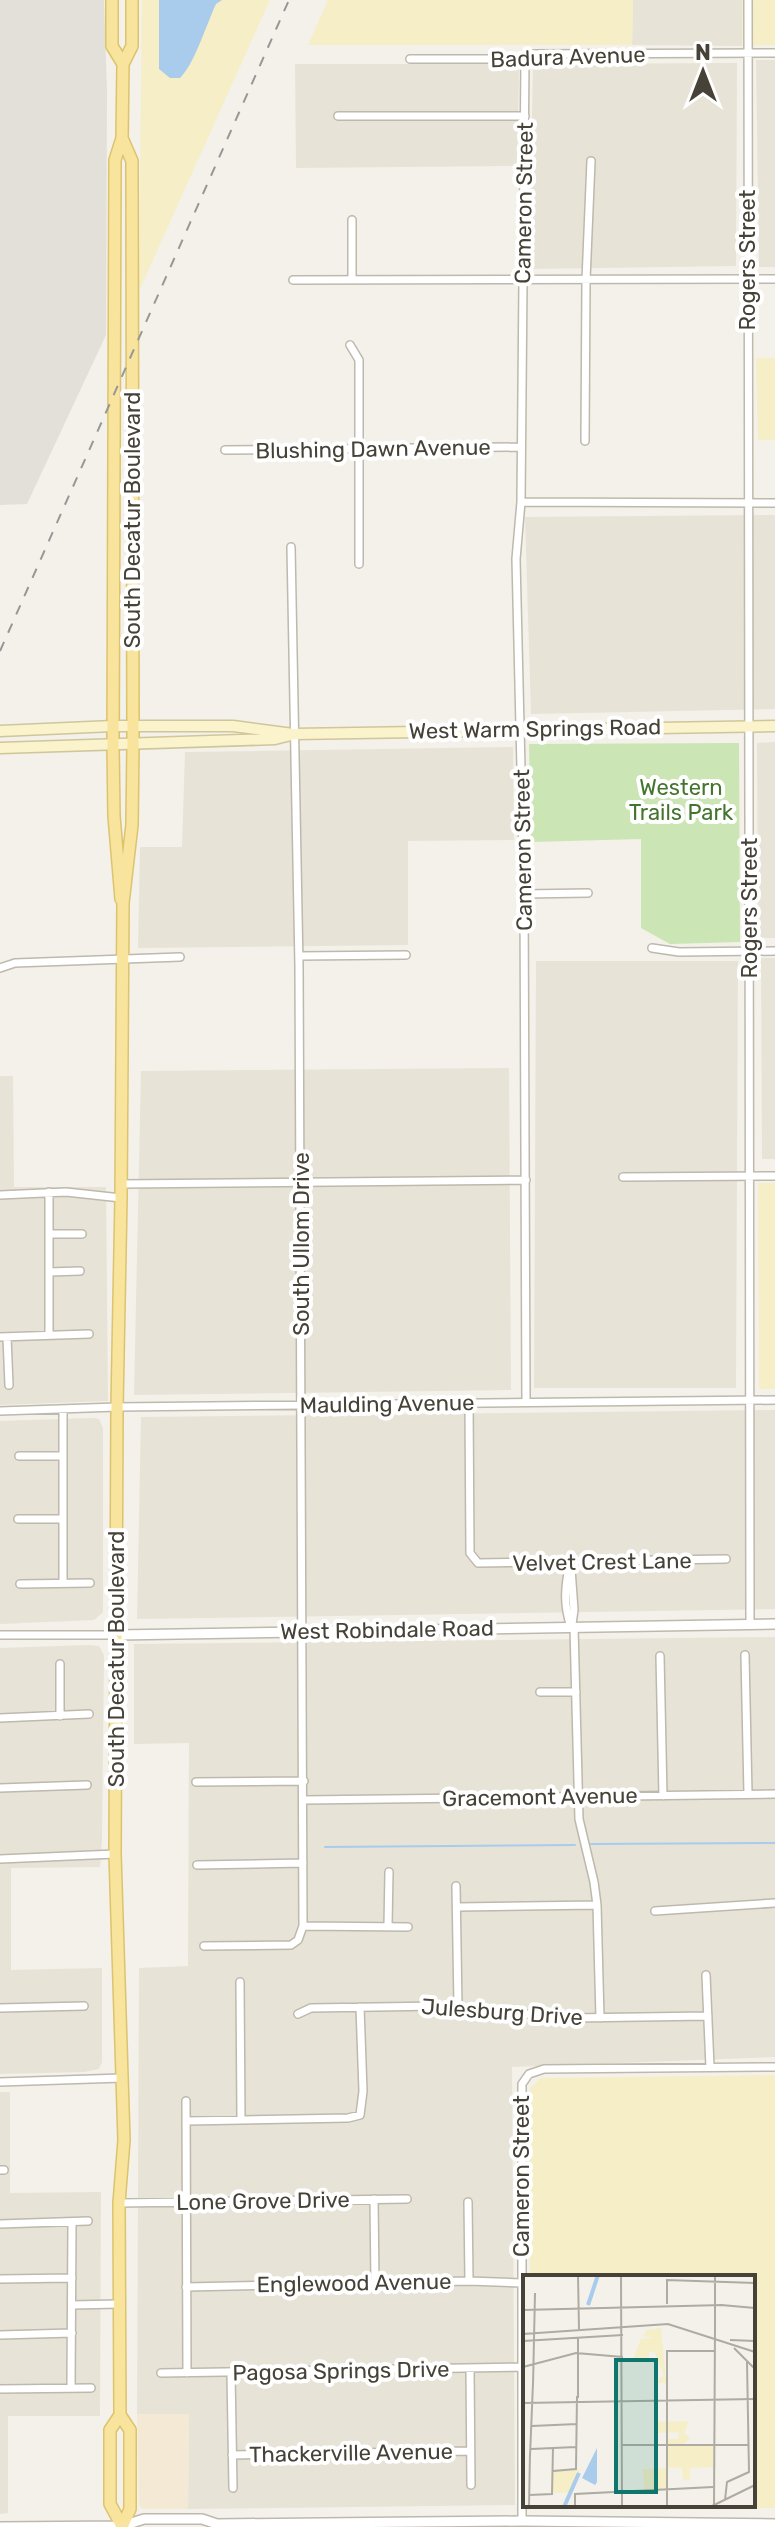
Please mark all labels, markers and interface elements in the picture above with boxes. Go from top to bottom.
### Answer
north arrow [663,32,743,112]
text: N [695,39,711,66]
street label: Badura Avenue [490,41,646,73]
street label: Cameron Street [509,121,539,284]
street label: Rogers Street [734,189,761,330]
street label: South Decatur Boulevard [119,392,146,648]
street label: Blushing Dawn Avenue [255,433,491,465]
street label: West Warm Springs Road [408,713,662,745]
street label: Cameron Street [508,768,538,931]
park label: Western Trails Park [629,774,734,826]
street label: Rogers Street [736,837,763,978]
street label: South Ullom Drive [288,1152,315,1336]
street label: Maulding Avenue [299,1389,475,1419]
street label: South Decatur Boulevard [103,1531,130,1787]
street label: Velvet Crest Lane [512,1547,692,1577]
street label: West Robindale Road [280,1615,494,1645]
street label: Gracemont Avenue [442,1782,638,1812]
street label: Julesburg Drive [420,1993,584,2031]
street label: Cameron Street [508,2095,535,2257]
street label: Lone Grove Drive [176,2186,350,2216]
street label: Englewood Avenue [256,2268,452,2298]
inset map [523,2275,755,2507]
street label: Pagosa Springs Drive [232,2356,450,2386]
street label: Thackerville Avenue [249,2438,453,2468]

